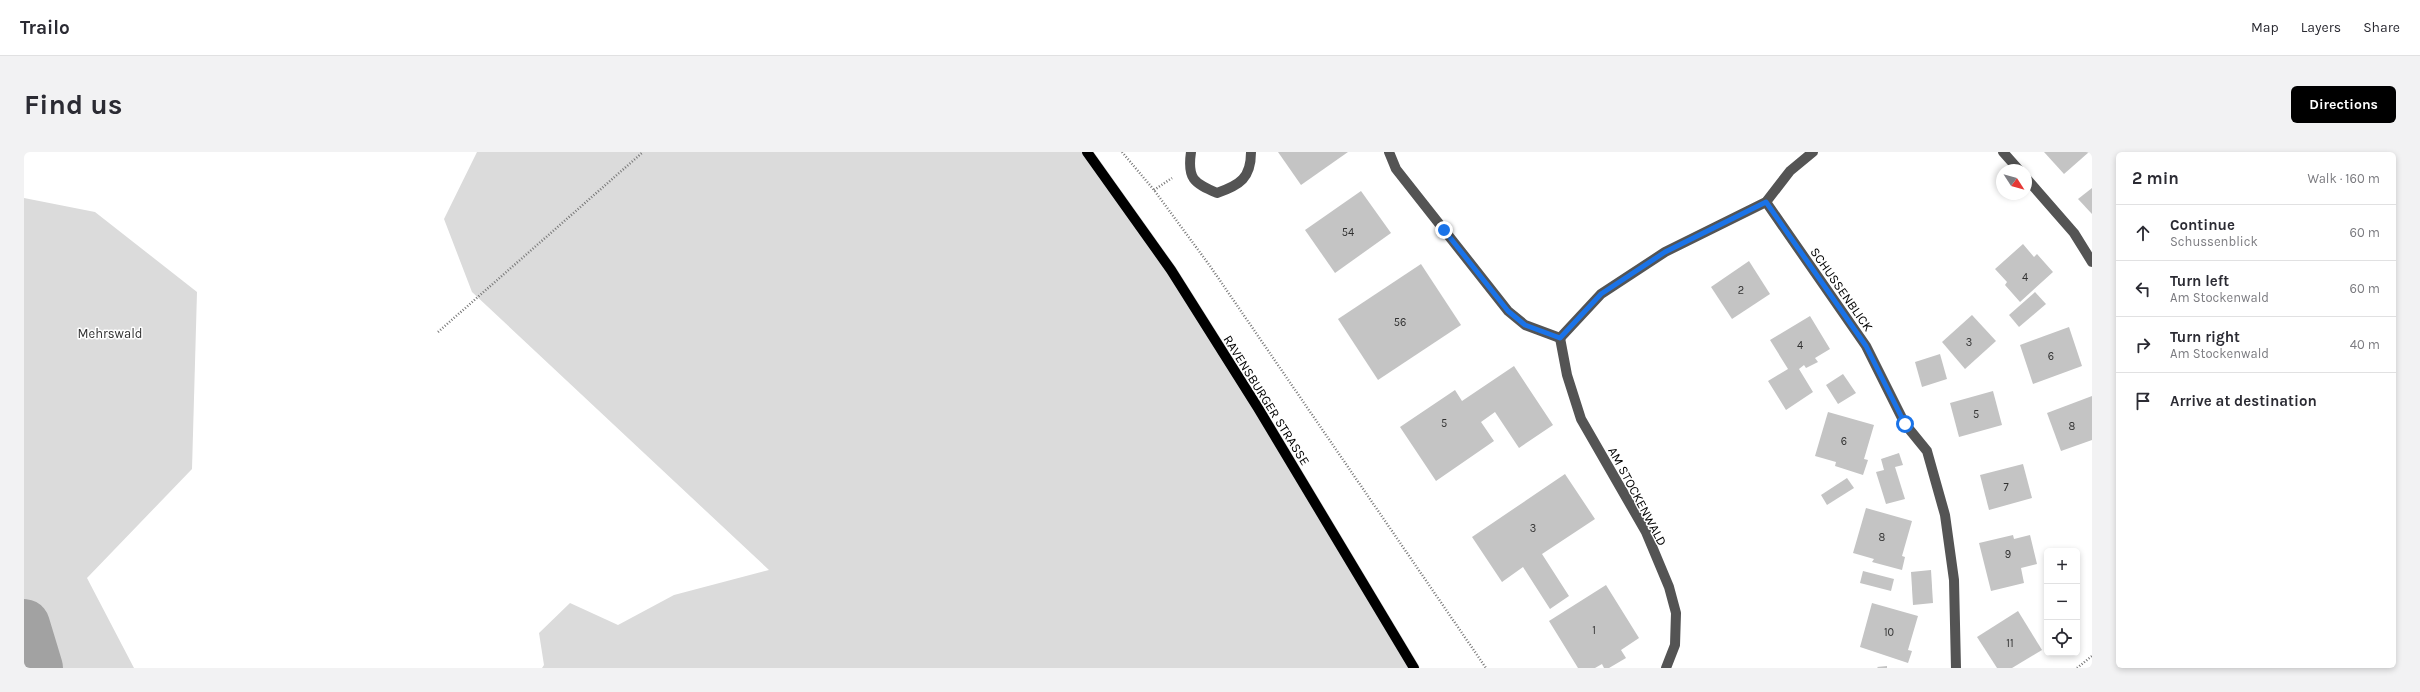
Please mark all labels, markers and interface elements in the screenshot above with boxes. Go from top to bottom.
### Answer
text: Trailo [20,17,70,39]
text: Map [2251,19,2279,36]
text: Layers [2301,19,2341,36]
text: Share [2363,19,2400,36]
button: Directions [2291,86,2396,123]
text: Find us [24,88,123,121]
north arrow [1996,164,2032,200]
text: 2 min [2132,168,2179,188]
text: Walk · 160 m [2307,171,2380,186]
text: Continue [2170,216,2235,234]
route end [1435,221,1453,239]
icon: ahead [2132,222,2154,244]
text: 60 m [2350,225,2380,240]
house number: 54 [1342,226,1354,239]
text: Schussenblick [2170,234,2258,249]
street label: SCHUSSENBLICK [1807,245,1876,334]
house number: 4 [2022,271,2028,284]
text: Turn left [2170,272,2229,290]
icon: left [2132,278,2154,300]
text: 60 m [2350,281,2380,296]
house number: 2 [1738,284,1744,297]
text: Am Stockenwald [2170,290,2269,305]
house number: 56 [1394,316,1406,329]
park label: Mehrswald [78,326,142,341]
text: Turn right [2170,328,2240,346]
street label: RAVENSBURGER STRASSE [1220,332,1313,468]
icon: right [2132,334,2154,356]
house number: 3 [1966,336,1972,349]
text: 40 m [2350,337,2380,352]
house number: 4 [1797,339,1803,352]
text: Am Stockenwald [2170,346,2269,361]
house number: 6 [2048,350,2054,363]
icon: arrive [2132,390,2154,412]
text: Arrive at destination [2170,392,2317,410]
house number: 5 [1973,408,1979,421]
route start [1896,415,1914,433]
house number: 5 [1441,417,1447,430]
house number: 8 [2069,420,2076,433]
house number: 6 [1841,435,1847,448]
street label: AM STOCKENWALD [1605,444,1670,548]
house number: 7 [2003,481,2009,494]
house number: 3 [1530,522,1536,535]
house number: 8 [1879,531,1886,544]
house number: 9 [2005,548,2011,561]
map controls [2044,548,2080,656]
button: + [2044,548,2080,584]
button: − [2044,584,2080,620]
button: locate [2044,620,2080,656]
house number: 1 [1592,624,1596,637]
house number: 10 [1884,626,1894,639]
house number: 11 [2006,637,2014,650]

